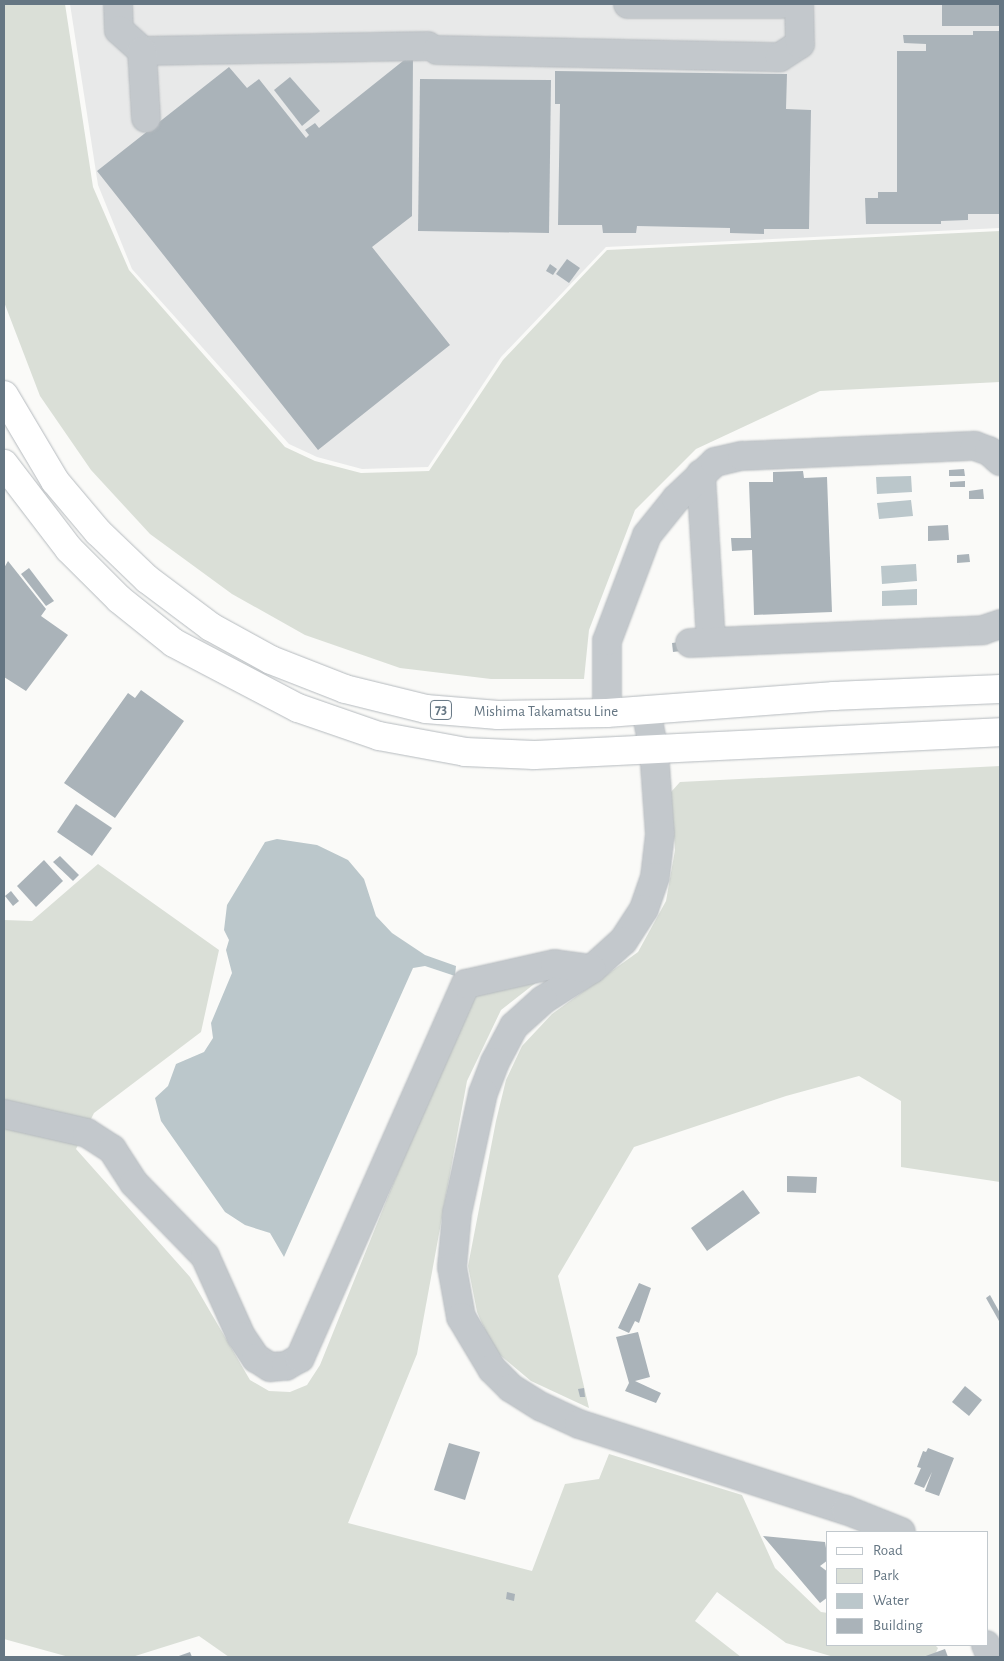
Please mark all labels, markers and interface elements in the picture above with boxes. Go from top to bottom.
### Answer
road number: 73 [430,698,452,722]
street label: Mishima Takamatsu Line [474,703,618,721]
legend [826,1531,989,1646]
text: Road [873,1543,903,1558]
text: Park [873,1568,899,1583]
text: Water [873,1593,909,1608]
text: Building [873,1618,923,1633]

